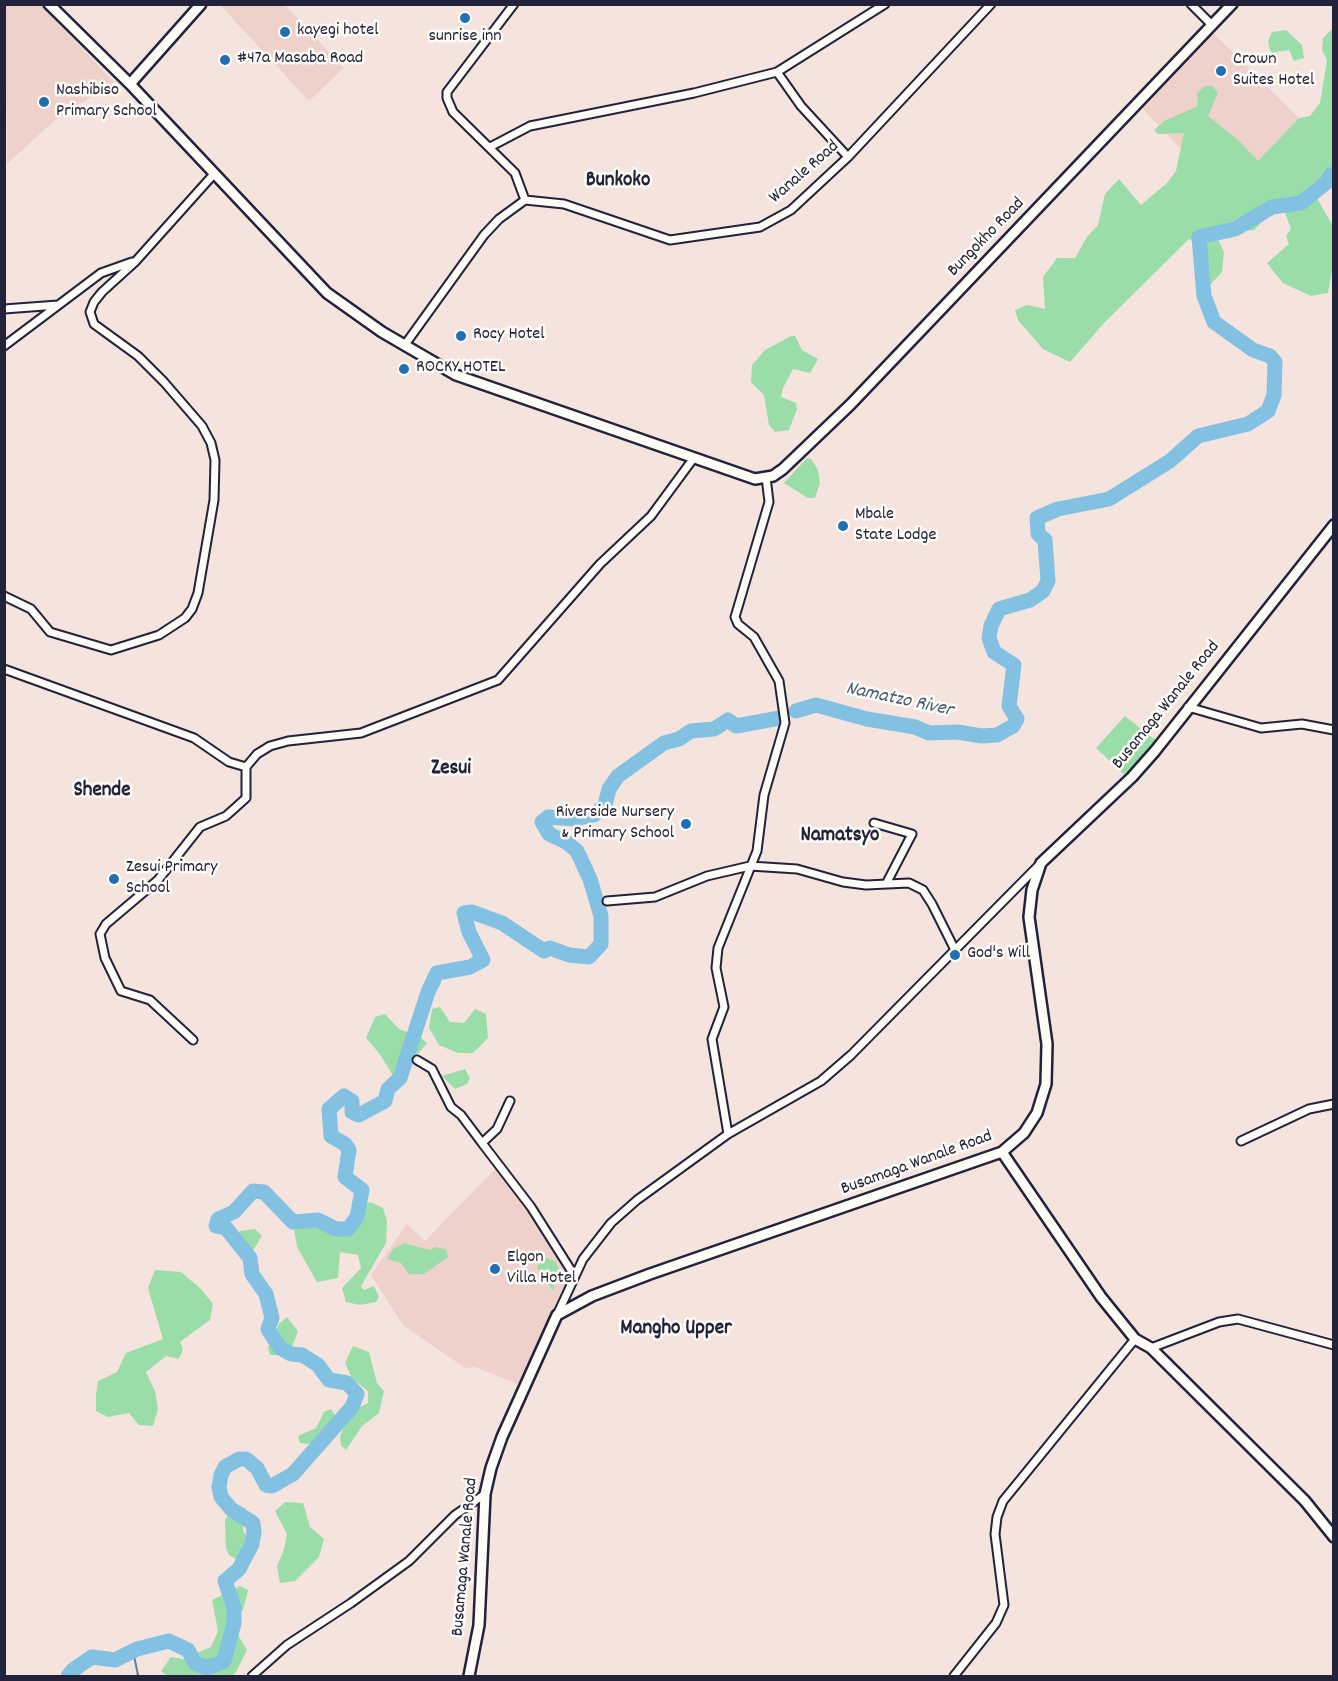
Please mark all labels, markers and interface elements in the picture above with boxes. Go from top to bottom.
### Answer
marker: sunrise inn [458,11,472,25]
place label: kayegi hotel [297,21,378,43]
marker: kayegi hotel [278,25,292,39]
place label: sunrise inn [428,27,502,49]
place label: #47a Masaba Road [237,49,363,71]
place label: Crown Suites Hotel [1233,50,1314,92]
marker: #47a Masaba Road [218,53,232,67]
marker: Crown Suites Hotel [1214,64,1228,78]
place label: Nashibiso Primary School [56,81,157,124]
marker: Nashibiso Primary School [37,95,51,109]
street label: Wanale Road [766,137,844,209]
district label: Bunkoko [586,169,650,195]
street label: Bungokho Road [944,194,1030,282]
place label: Rocy Hotel [473,325,544,347]
marker: Rocy Hotel [454,329,468,343]
place label: ROCKY HOTEL [416,358,505,380]
marker: ROCKY HOTEL [397,362,411,376]
place label: Mbale State Lodge [855,505,936,548]
marker: Mbale State Lodge [836,519,850,533]
street label: Busamaga Wanale Road [1109,637,1225,775]
water label: Namatzo River [843,678,955,724]
district label: Zesui [431,757,471,783]
district label: Shende [74,779,130,805]
place label: Riverside Nursery & Primary School [556,803,674,846]
marker: Riverside Nursery & Primary School [679,817,693,831]
district label: Namatsyo [801,824,879,850]
place label: Zesui Primary School [126,858,218,900]
marker: Zesui Primary School [107,872,121,886]
place label: God's Will [967,944,1030,966]
marker: God's Will [948,948,962,962]
street label: Busamaga Wanale Road [839,1127,995,1201]
place label: Elgon Villa Hotel [507,1248,576,1290]
marker: Elgon Villa Hotel [488,1262,502,1276]
district label: Mangho Upper [620,1317,732,1343]
street label: Busamaga Wanale Road [448,1477,484,1637]

